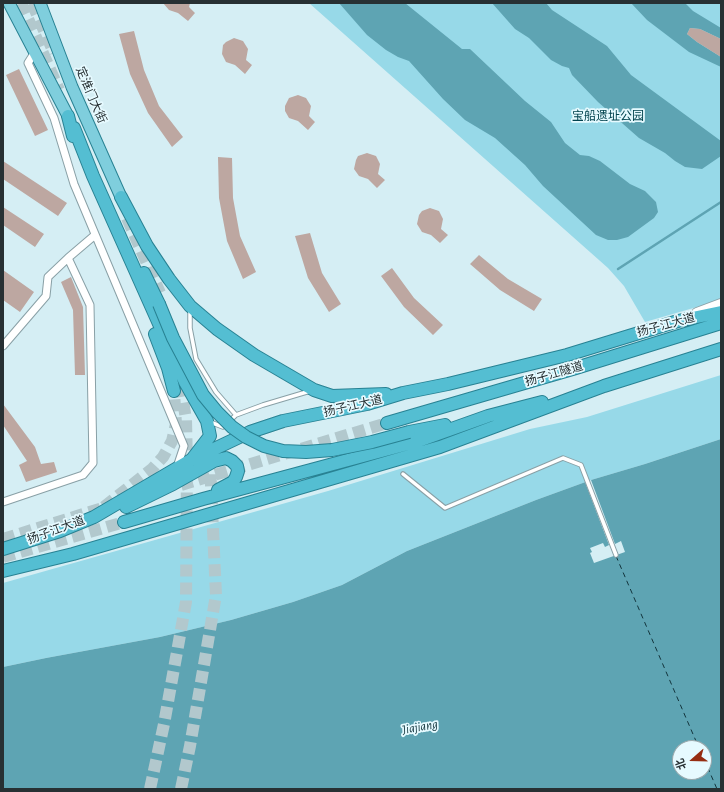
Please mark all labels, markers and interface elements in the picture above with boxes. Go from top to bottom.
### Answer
street label: 定淮门大街 [73,65,109,125]
park label: 宝船遗址公园 [572,109,644,123]
street label: 扬子江大道 [635,310,697,340]
street label: 扬子江隧道 [523,359,585,389]
street label: 扬子江大道 [322,392,384,420]
street label: 扬子江大道 [25,513,87,547]
water label: Jiajiang [401,716,439,738]
north arrow [672,740,712,780]
text: 北 [674,757,688,771]

